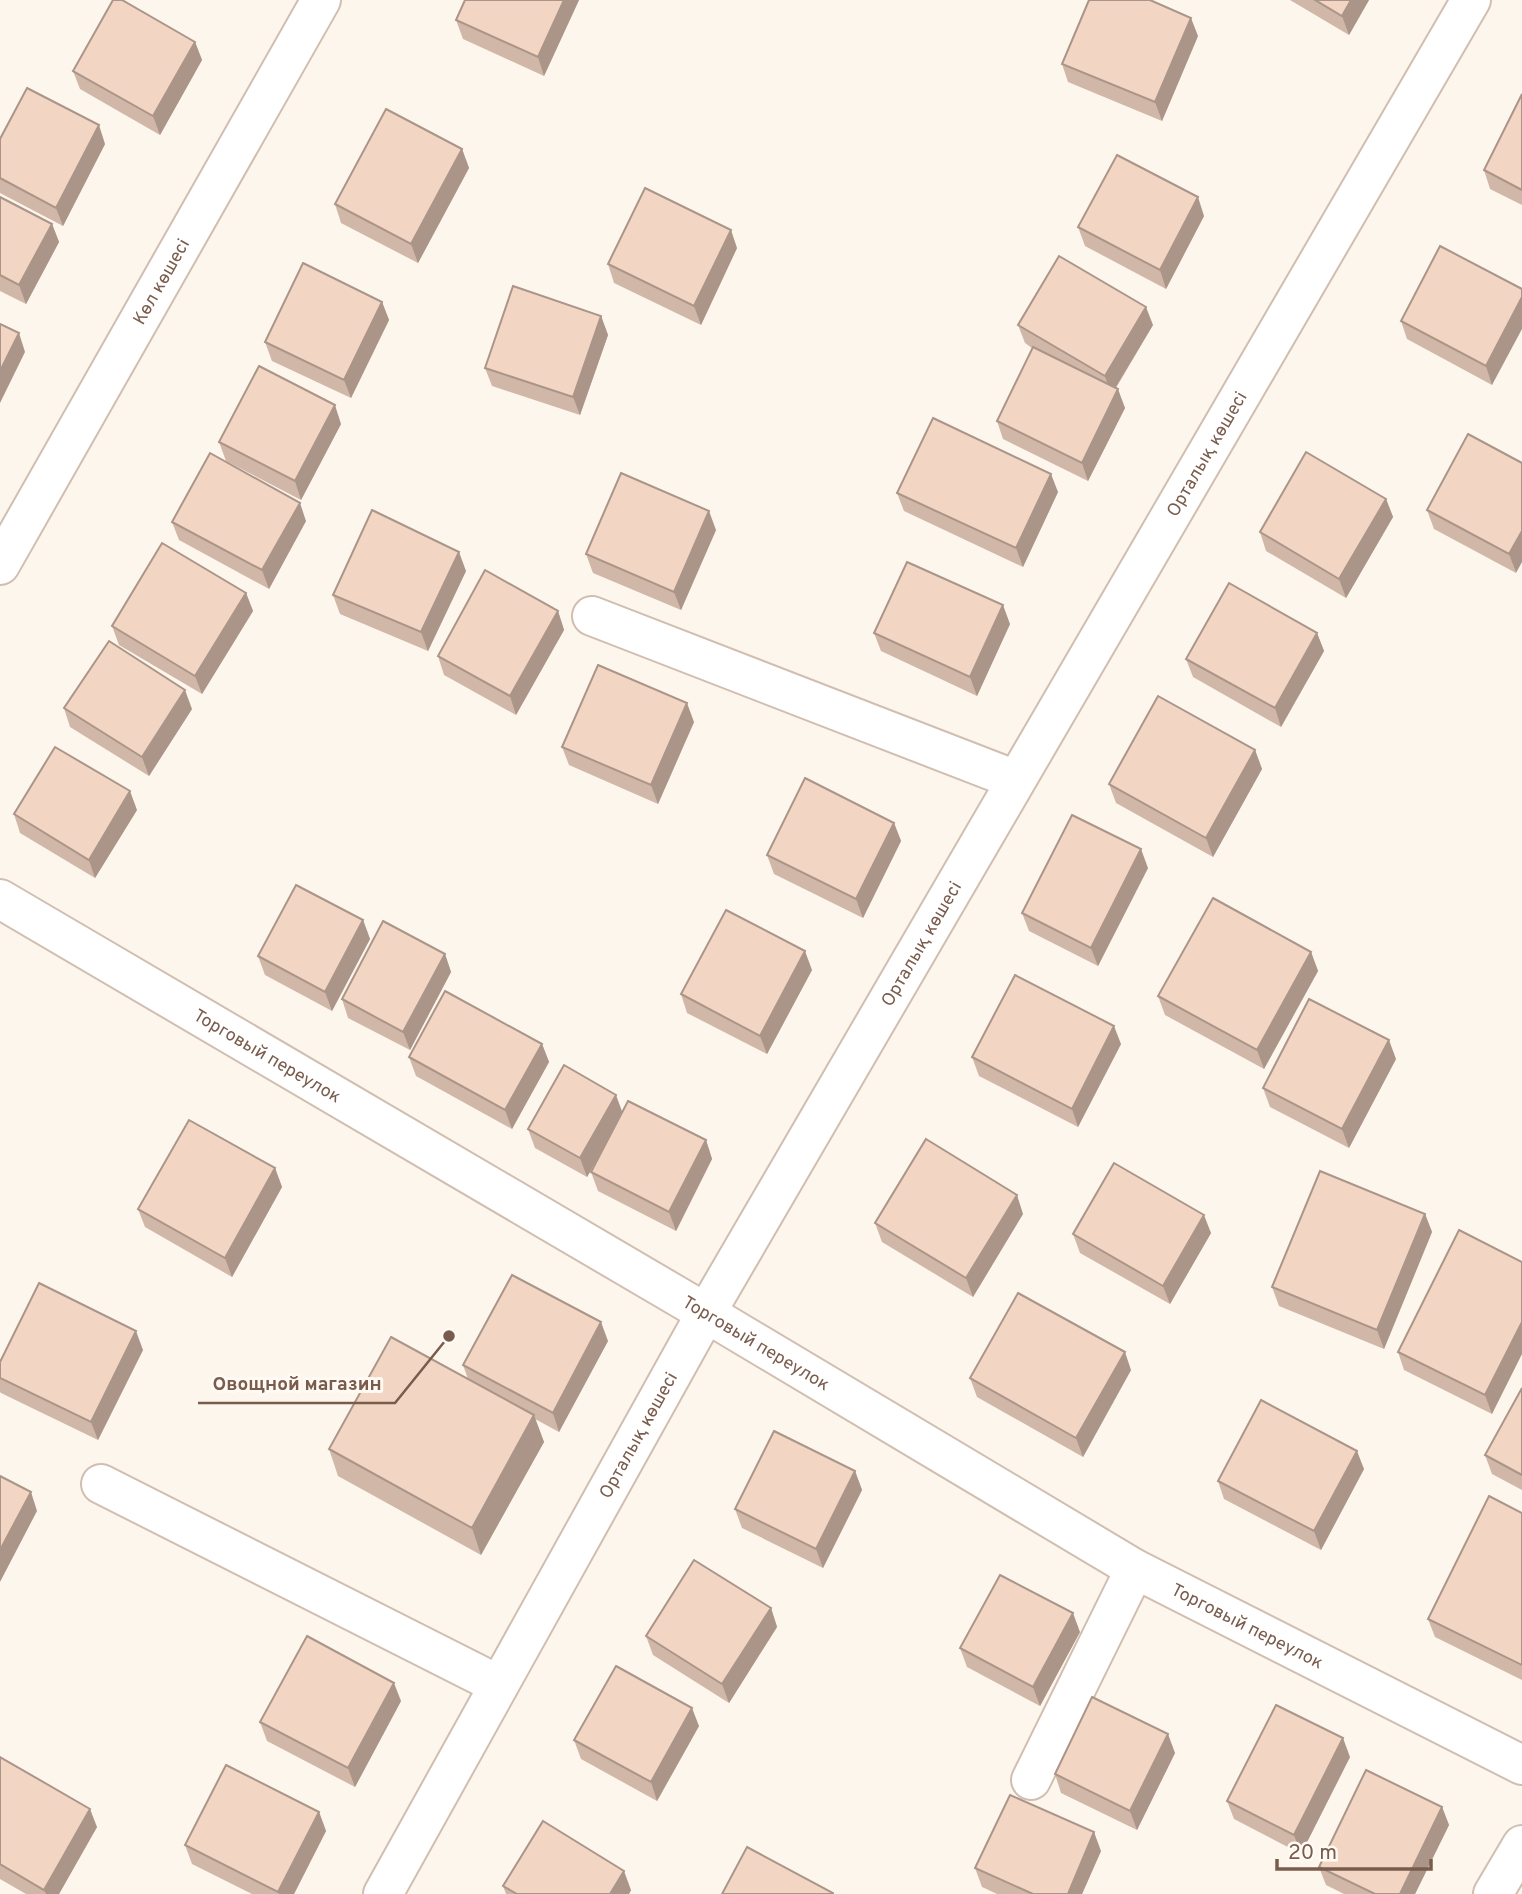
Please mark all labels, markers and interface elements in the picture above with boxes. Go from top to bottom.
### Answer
street label: Көл көшесі [129,235,196,329]
street label: Орталық көшесі [1162,388,1253,521]
street label: Орталық көшесі [877,878,968,1011]
street label: Торговый переулок [189,1005,345,1109]
street label: Торговый переулок [678,1292,833,1397]
callout: Овощной магазин [198,1363,395,1403]
street label: Орталық көшесі [595,1369,684,1503]
text: Овощной магазин [212,1373,382,1397]
street label: Торговый переулок [1167,1579,1327,1675]
scale bar [1277,1828,1431,1872]
text: 20 m [1288,1840,1337,1867]

